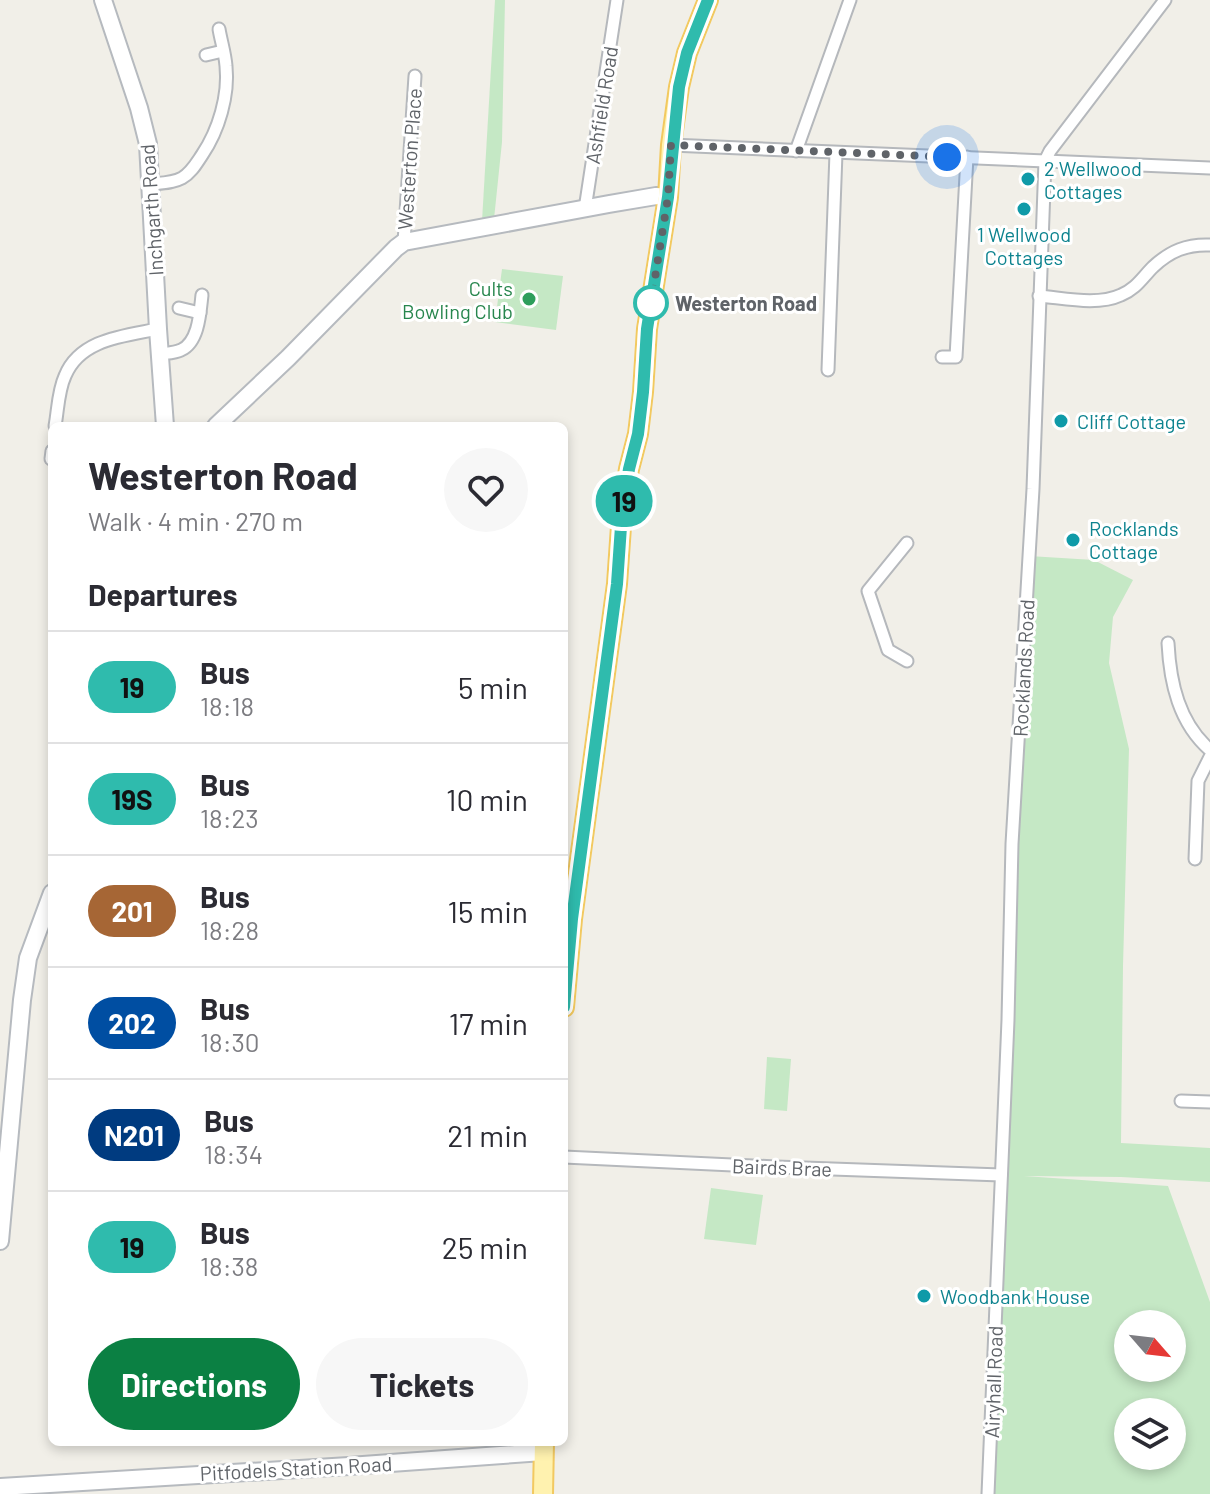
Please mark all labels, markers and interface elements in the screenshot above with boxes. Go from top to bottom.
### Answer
street label: Ashfield Road [580,44,622,166]
street label: Westerton Place [392,87,426,231]
your location [927,137,967,177]
street label: Inchgarth Road [134,143,168,277]
place label: 2 Wellwood Cottages [1044,156,1142,203]
marker: 2 Wellwood Cottages [1019,170,1037,188]
marker: 1 Wellwood Cottages [1015,200,1033,218]
place label: 1 Wellwood Cottages [977,222,1071,269]
place label: Cults Bowling Club [402,276,513,323]
marker: Westerton Road [634,286,668,320]
marker: Cults Bowling Club [520,290,538,308]
place label: Westerton Road [675,291,817,315]
place label: Cliff Cottage [1077,409,1186,433]
marker: Cliff Cottage [1052,412,1070,430]
button: heart [444,448,528,532]
text: Westerton Road [88,452,358,498]
line badge: 19 [588,475,660,527]
text: 19 [612,484,636,518]
text: Walk · 4 min · 270 m [88,505,303,536]
place label: Rocklands Cottage [1089,516,1179,563]
marker: Rocklands Cottage [1064,531,1082,549]
text: Departures [88,576,238,612]
street label: Rocklands Road [1007,599,1039,737]
text: Bus [200,654,250,690]
text: 5 min [458,669,528,705]
text: 19 [120,670,144,704]
text: 18:18 [200,690,254,721]
text: Bus [200,766,250,802]
text: 10 min [446,781,528,817]
text: 19S [111,782,153,816]
text: 18:23 [200,802,259,833]
text: Bus [200,878,250,914]
text: 15 min [447,893,528,929]
text: 201 [111,894,153,928]
text: 18:28 [200,914,259,945]
text: Bus [200,990,250,1026]
text: 17 min [449,1005,528,1041]
text: 202 [108,1006,156,1040]
text: 18:30 [200,1026,260,1057]
text: Bus [204,1102,254,1138]
text: 21 min [447,1117,528,1153]
text: N201 [104,1118,164,1152]
text: 18:34 [204,1138,263,1169]
street label: Bairds Brae [732,1153,832,1181]
text: Bus [200,1214,250,1250]
text: 25 min [442,1229,528,1265]
text: 19 [120,1230,144,1264]
text: 18:38 [200,1250,258,1281]
place label: Woodbank House [940,1284,1090,1308]
marker: Woodbank House [915,1287,933,1305]
north arrow [1114,1310,1186,1382]
map controls [1114,1310,1186,1470]
street label: Airyhall Road [979,1325,1007,1439]
button: Directions [88,1338,300,1430]
button: Tickets [316,1338,528,1430]
button: layers [1114,1398,1186,1470]
street label: Pitfodels Station Road [199,1451,393,1485]

